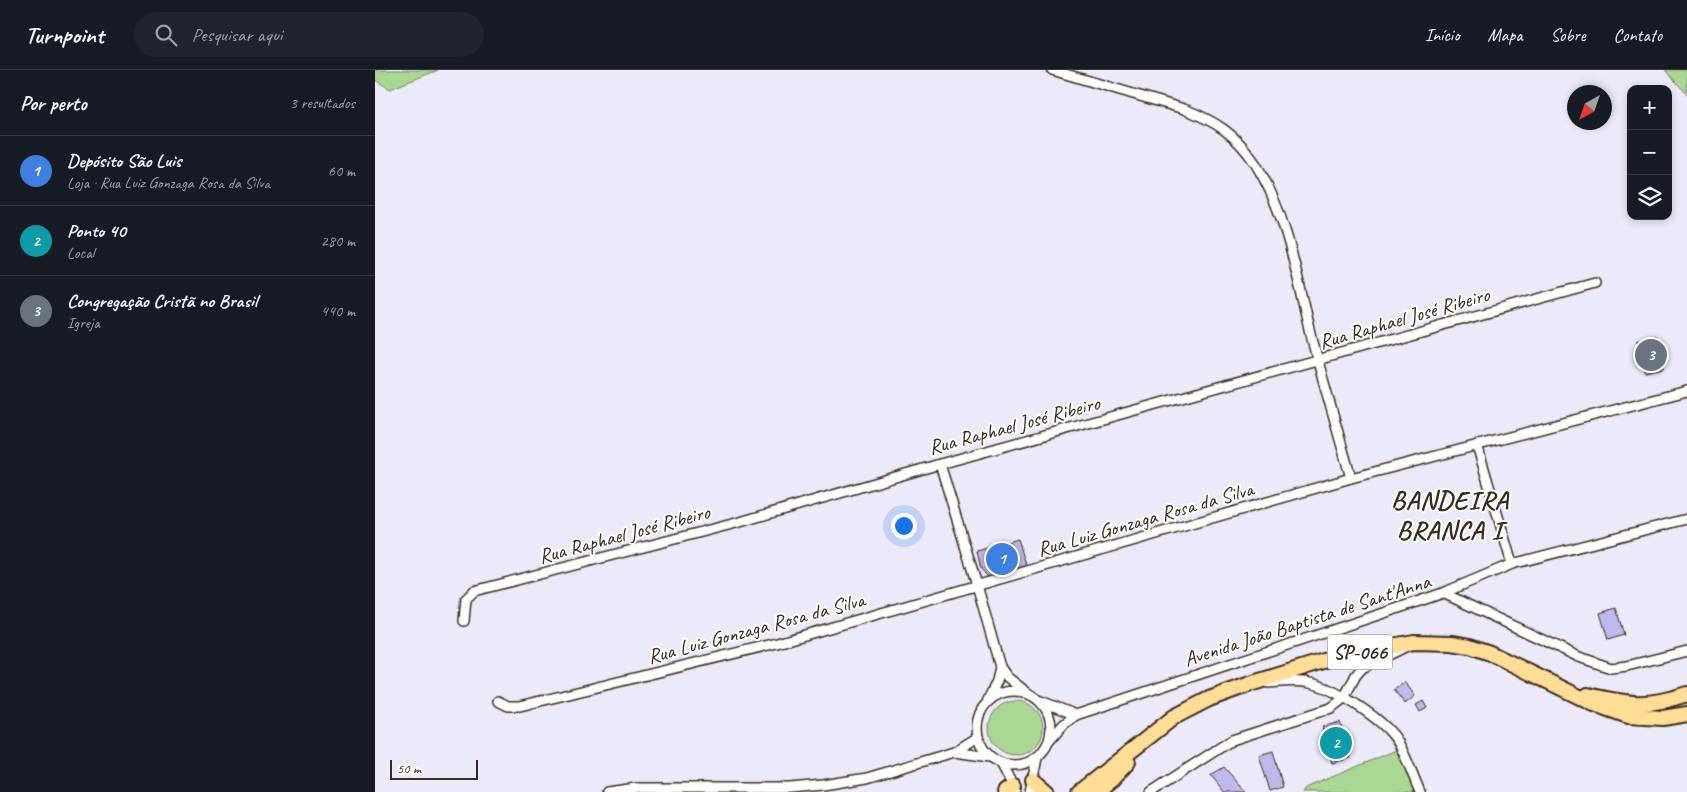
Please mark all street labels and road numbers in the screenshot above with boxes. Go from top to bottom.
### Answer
street label: Rua Raphael José Ribeiro [1316,281,1494,355]
street label: Rua Raphael José Ribeiro [926,389,1104,460]
street label: Rua Luiz Gonzaga Rosa da Silva [1034,475,1258,562]
street label: Rua Raphael José Ribeiro [536,498,714,569]
street label: Avenida João Baptista de Sant'Anna [1180,567,1435,672]
street label: Rua Luiz Gonzaga Rosa da Silva [645,586,870,669]
road number: SP-066 [1327,634,1393,670]

